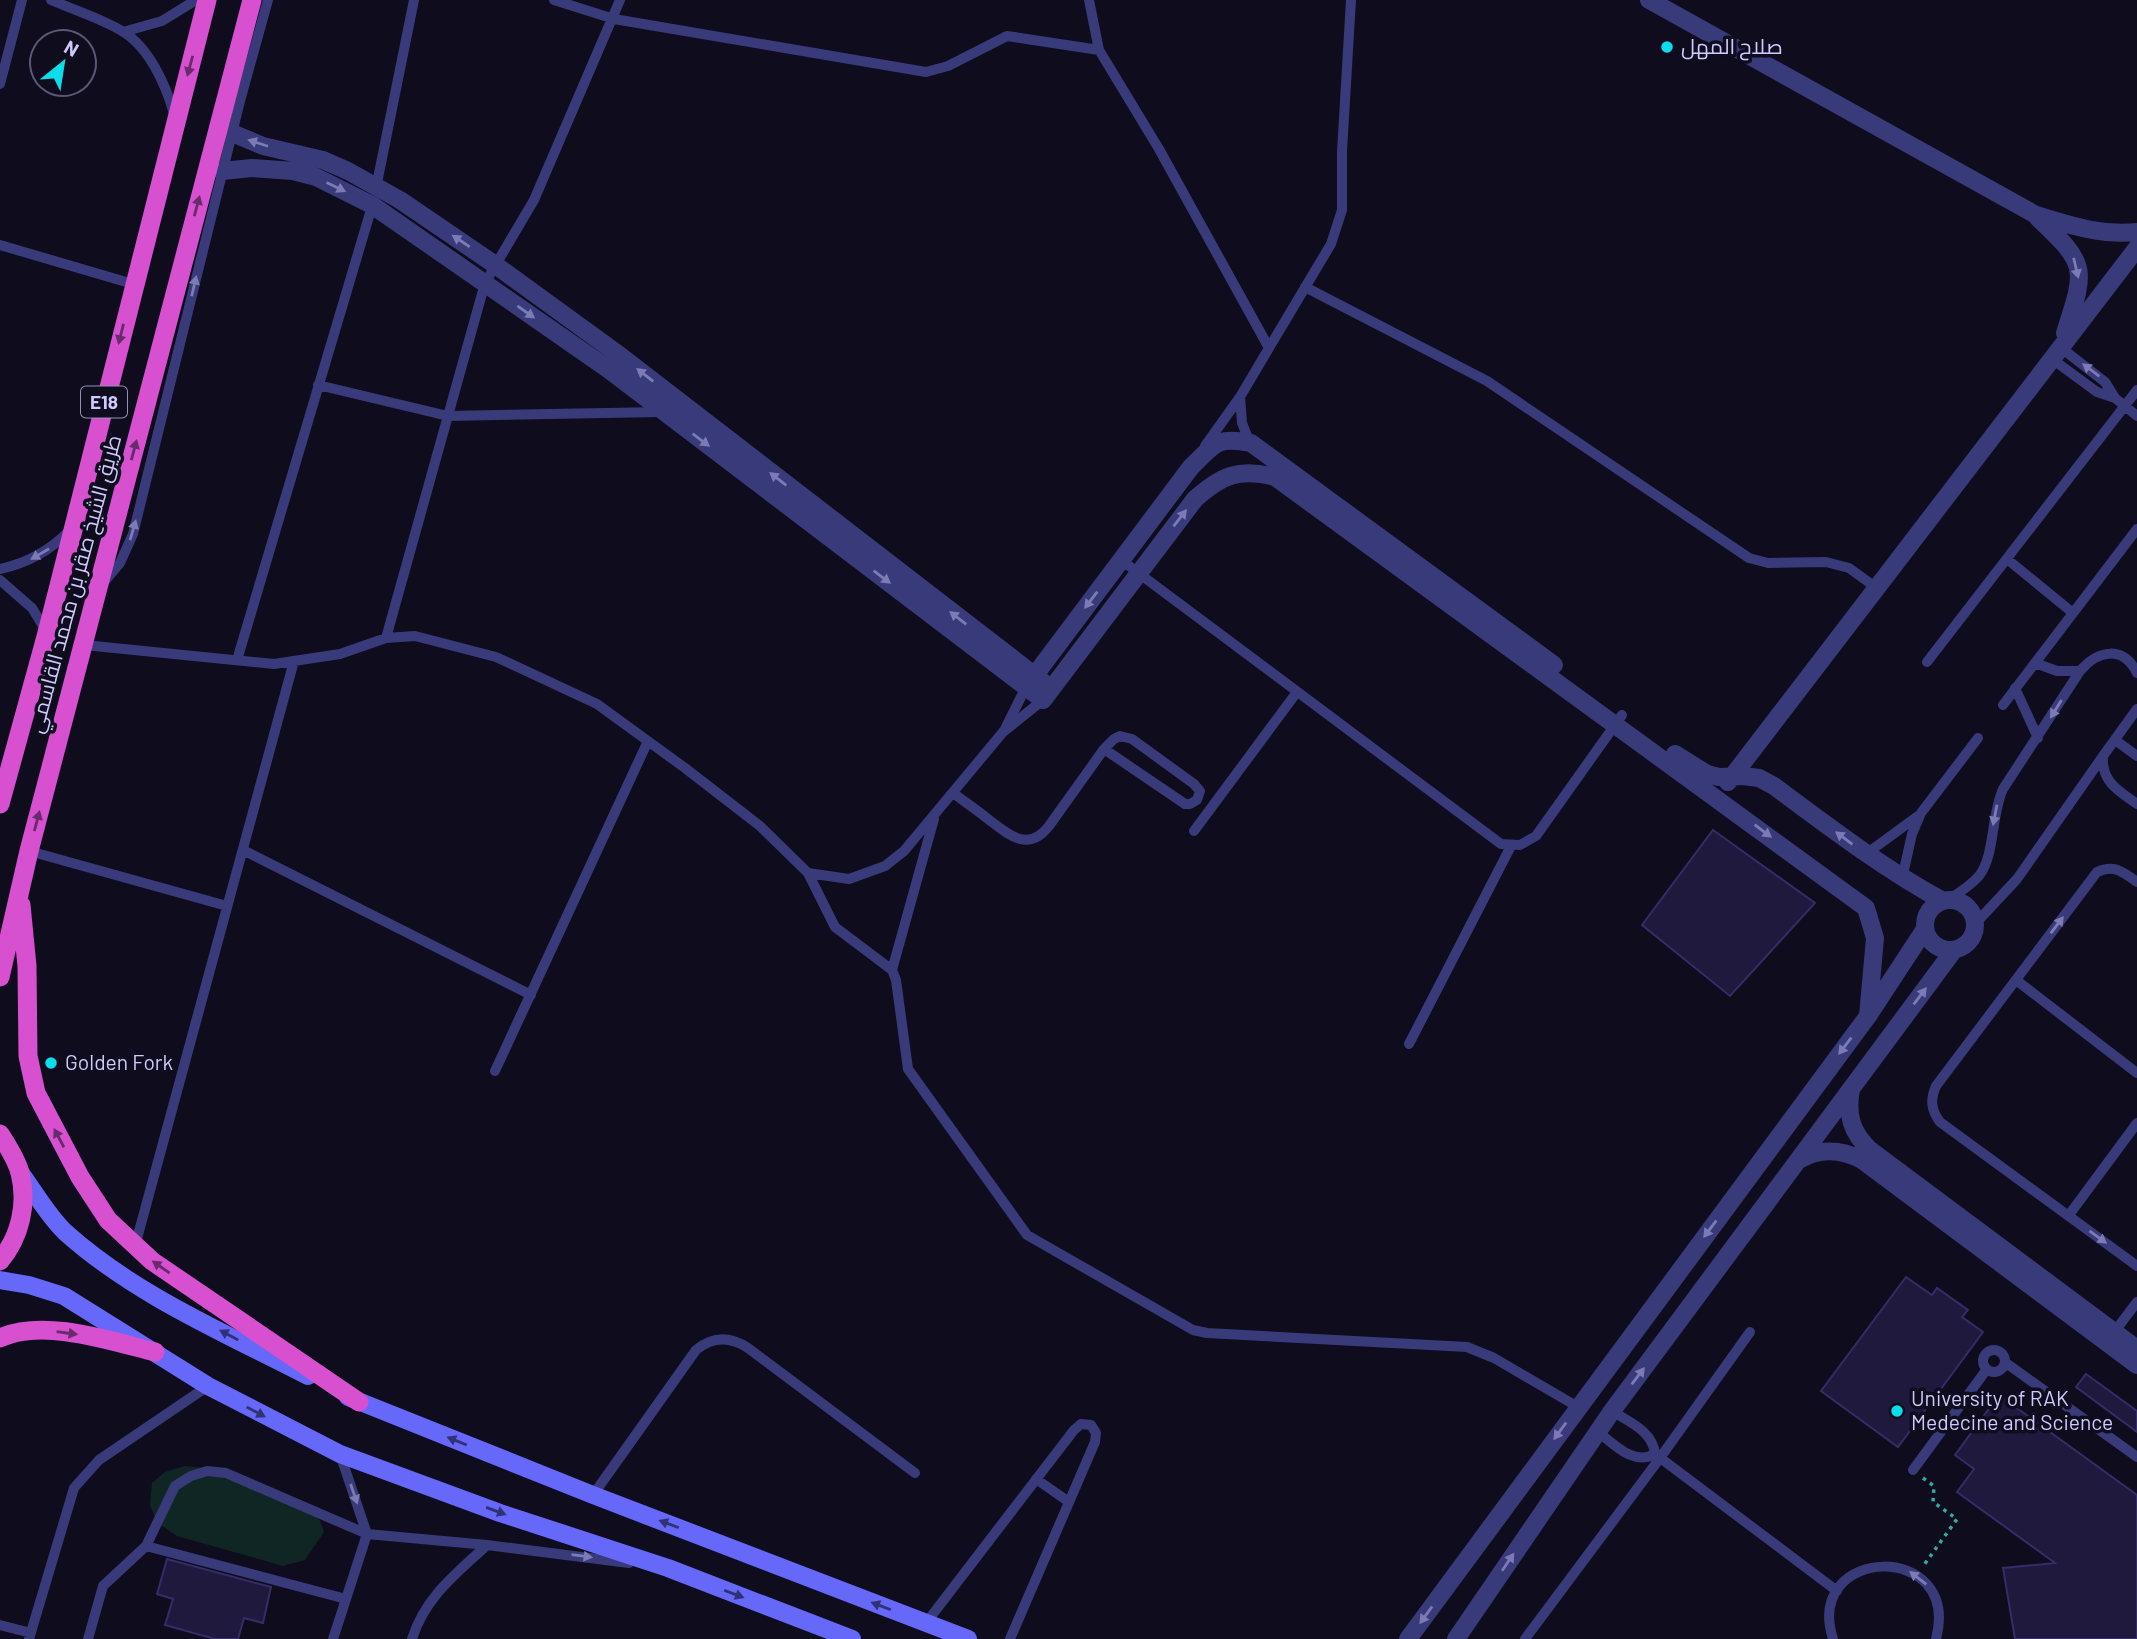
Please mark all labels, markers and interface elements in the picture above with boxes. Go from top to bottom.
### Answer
north arrow [28,28,98,98]
place label: صلاح المهل [1681,33,1783,61]
text: N [61,35,83,61]
marker: صلاح المهل [1659,39,1675,55]
one-way arrow [184,55,195,77]
one-way arrow [247,138,268,148]
one-way arrow [326,181,346,193]
one-way arrow [192,195,203,217]
one-way arrow [452,234,470,248]
one-way arrow [2071,257,2082,279]
one-way arrow [189,275,200,297]
one-way arrow [517,305,535,319]
one-way arrow [115,323,126,345]
one-way arrow [2082,363,2100,378]
one-way arrow [636,368,654,382]
road number: E18 [81,386,127,418]
street label: طريق الشيخ صقر بن محمد القاسمي [22,432,130,737]
one-way arrow [692,432,710,447]
one-way arrow [129,439,140,461]
one-way arrow [769,472,787,486]
one-way arrow [1173,509,1187,527]
one-way arrow [129,519,139,540]
one-way arrow [30,548,49,560]
one-way arrow [873,570,891,585]
one-way arrow [1085,591,1099,609]
one-way arrow [950,610,968,625]
one-way arrow [2050,700,2063,719]
one-way arrow [1989,804,2000,826]
one-way arrow [32,810,42,831]
one-way arrow [1754,824,1773,838]
one-way arrow [1835,832,1853,846]
one-way arrow [2050,916,2064,935]
one-way arrow [1913,987,1927,1005]
one-way arrow [1839,1037,1853,1055]
place label: Golden Fork [65,1049,173,1074]
marker: Golden Fork [43,1055,59,1071]
one-way arrow [53,1128,64,1148]
one-way arrow [1703,1219,1717,1238]
one-way arrow [2089,1229,2107,1243]
one-way arrow [152,1260,170,1274]
one-way arrow [56,1328,78,1339]
one-way arrow [219,1329,239,1340]
one-way arrow [1631,1367,1645,1385]
place label: University of RAK Medecine and Science [1911,1385,2113,1434]
marker: University of RAK Medecine and Science [1889,1403,1905,1419]
one-way arrow [246,1405,266,1417]
one-way arrow [1553,1422,1567,1440]
one-way arrow [446,1436,467,1447]
one-way arrow [348,1484,359,1505]
one-way arrow [485,1506,506,1517]
one-way arrow [658,1519,679,1530]
one-way arrow [571,1551,593,1562]
one-way arrow [1501,1553,1515,1571]
one-way arrow [1910,1571,1928,1586]
one-way arrow [723,1588,744,1599]
one-way arrow [870,1600,891,1611]
one-way arrow [1419,1606,1433,1624]

